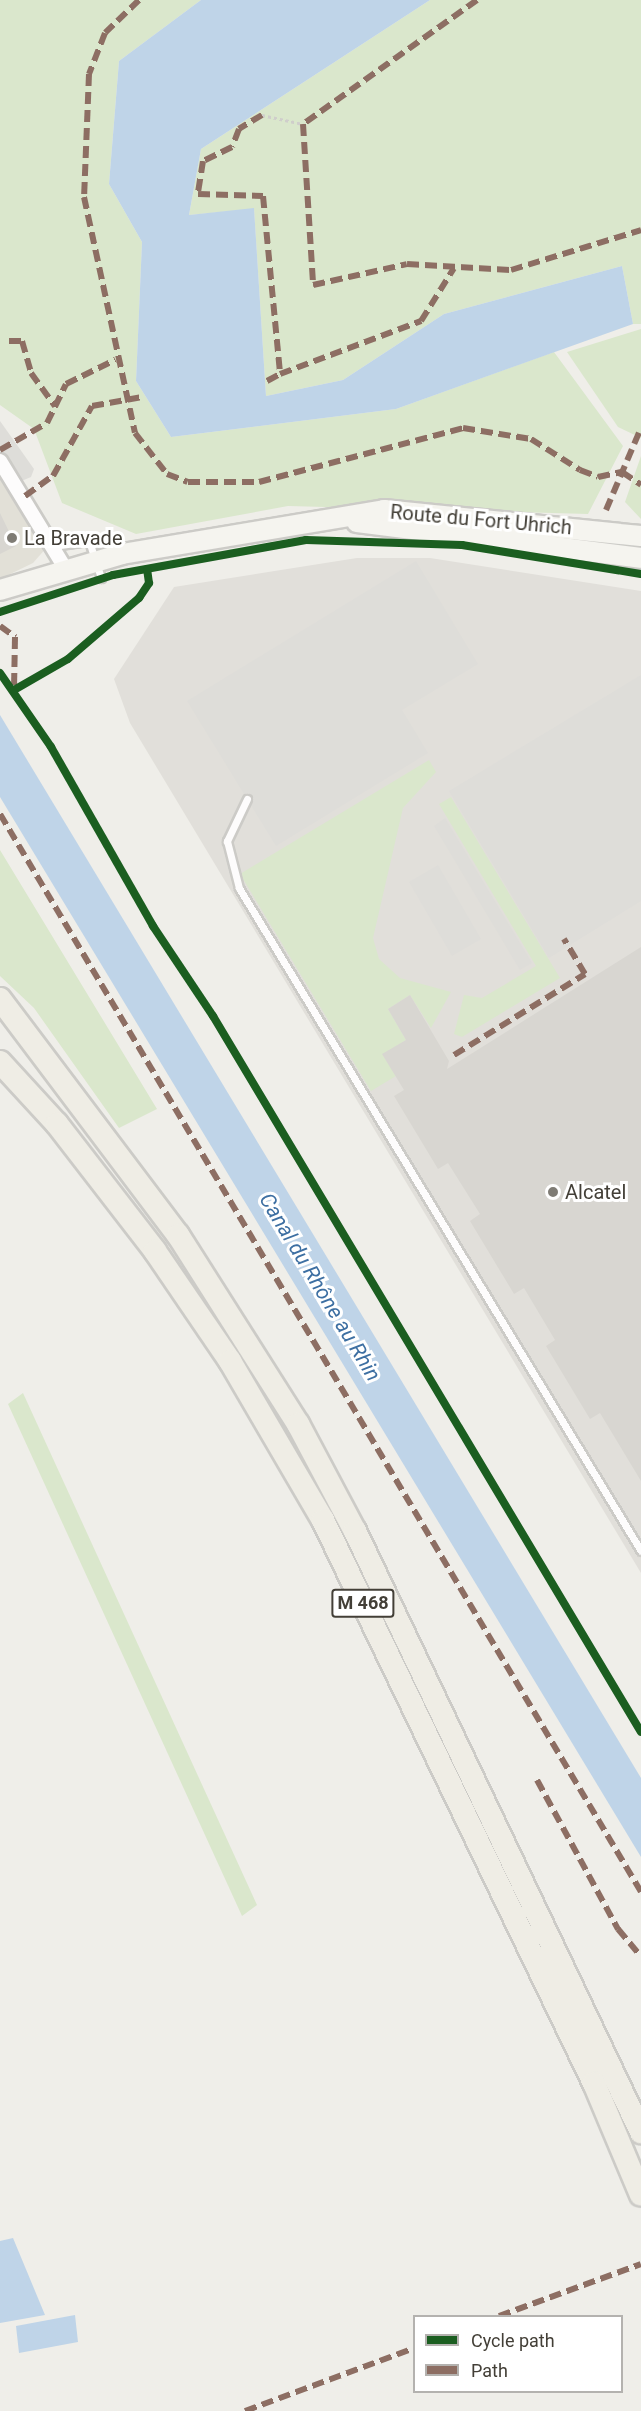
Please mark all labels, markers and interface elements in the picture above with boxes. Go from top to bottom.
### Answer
street label: Route du Fort Uhrich [389,500,573,540]
place label: La Bravade [24,526,122,550]
marker: La Bravade [5,531,19,545]
place label: Alcatel [565,1180,626,1204]
marker: Alcatel [546,1185,560,1199]
water label: Canal du Rhône au Rhin [254,1188,386,1386]
road number: M 468 [330,1588,396,1618]
legend [413,2315,623,2393]
text: Cycle path [471,2330,555,2351]
text: Path [471,2360,508,2381]

